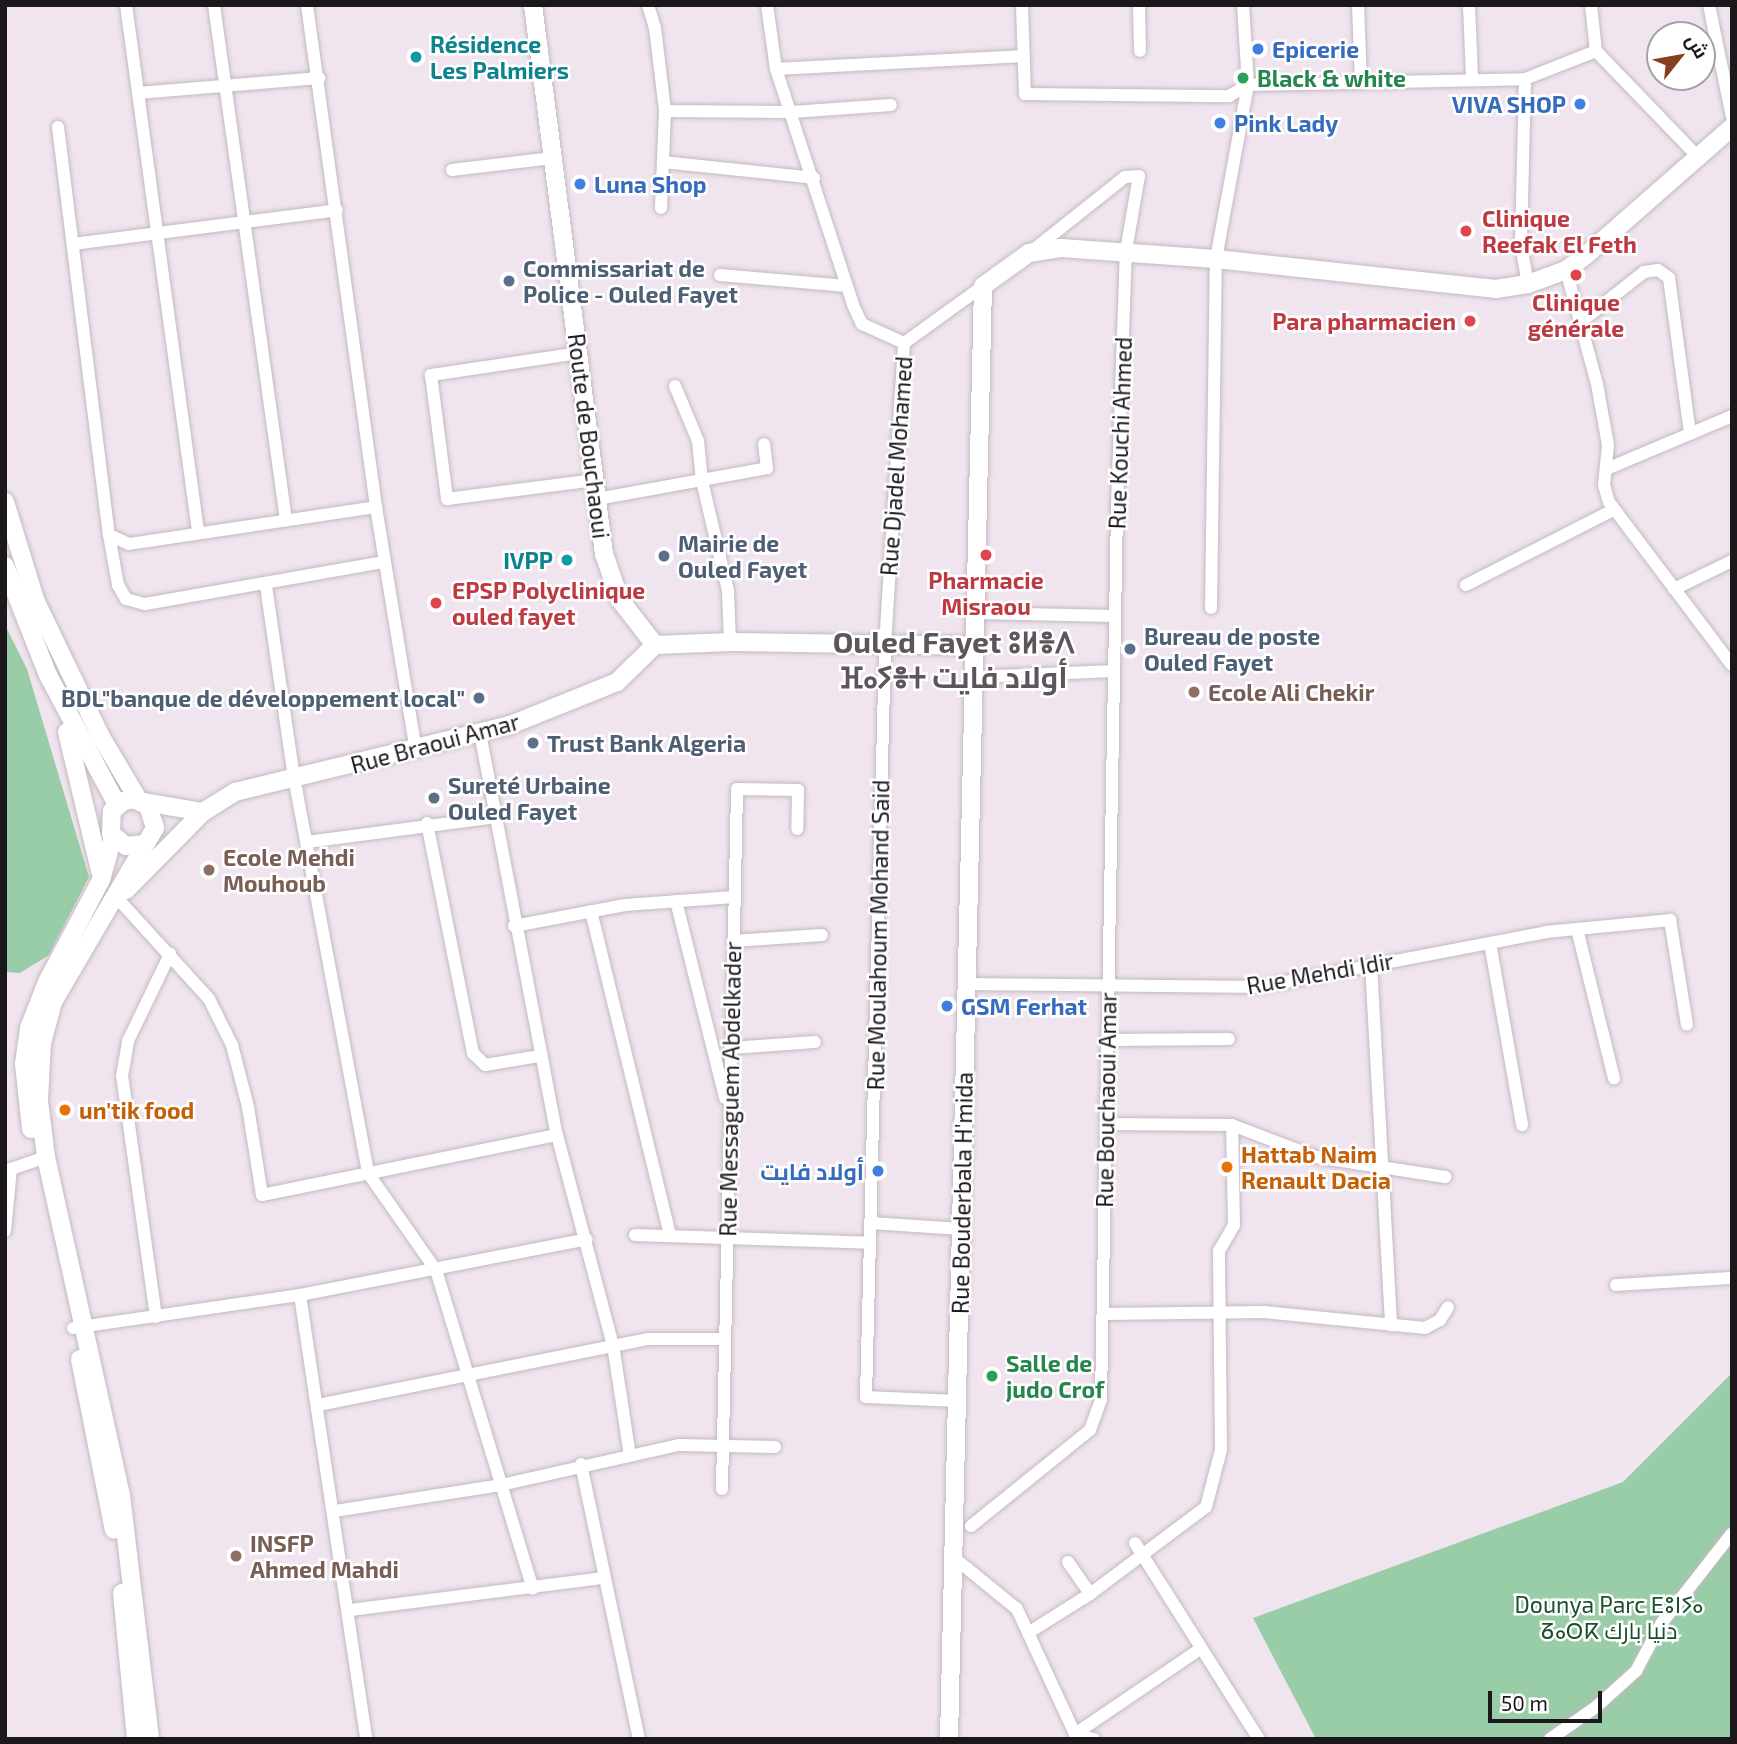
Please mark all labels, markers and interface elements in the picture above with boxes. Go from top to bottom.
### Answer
north arrow [1646,21,1716,91]
place label: Résidence Les Palmiers [430,30,569,84]
text: ش [1682,30,1714,62]
place label: Epicerie [1272,35,1359,63]
marker: Epicerie [1250,41,1266,57]
marker: Résidence Les Palmiers [408,49,424,65]
place label: Black & white [1257,64,1407,92]
marker: Black & white [1235,70,1251,86]
place label: VIVA SHOP [1451,90,1566,118]
marker: VIVA SHOP [1572,96,1588,112]
place label: Pink Lady [1234,109,1338,137]
marker: Pink Lady [1212,115,1228,131]
place label: Luna Shop [594,170,707,198]
marker: Luna Shop [572,176,588,192]
place label: Clinique Reefak El Feth [1482,204,1637,258]
marker: Clinique Reefak El Feth [1456,221,1476,241]
place label: Commissariat de Police - Ouled Fayet [523,254,738,308]
marker: Clinique générale [1566,265,1586,285]
marker: Commissariat de Police - Ouled Fayet [501,273,517,289]
place label: Clinique générale [1528,288,1624,342]
place label: Para pharmacien [1272,307,1456,335]
marker: Para pharmacien [1462,313,1478,329]
street label: Route de Bouchaoui [563,332,615,540]
street label: Rue Kouchi Ahmed [1103,336,1137,530]
street label: Rue Djadel Mohamed [875,355,917,577]
place label: Mairie de Ouled Fayet [678,529,807,583]
place label: IVPP [503,546,553,574]
marker: Pharmacie Misraou [978,547,994,563]
marker: Mairie de Ouled Fayet [656,548,672,564]
marker: IVPP [559,552,575,568]
place label: Pharmacie Misraou [928,566,1044,620]
place label: EPSP Polyclinique ouled fayet [452,576,646,630]
marker: EPSP Polyclinique ouled fayet [426,593,446,613]
place label: Bureau de poste Ouled Fayet [1144,622,1320,676]
district label: Ouled Fayet ⵓⵍⴻⴷ ⴼⴰⵢⴻⵜ أولاد فايت [833,623,1075,694]
marker: Bureau de poste Ouled Fayet [1122,641,1138,657]
place label: Ecole Ali Chekir [1208,678,1375,706]
place label: BDL"banque de développement local" [61,684,465,712]
marker: Ecole Ali Chekir [1186,684,1202,700]
marker: BDL"banque de développement local" [471,690,487,706]
street label: Rue Braoui Amar [347,707,523,779]
place label: Trust Bank Algeria [547,729,747,757]
marker: Trust Bank Algeria [525,735,541,751]
place label: Sureté Urbaine Ouled Fayet [448,771,611,825]
street label: Rue Moulahoum Mohand Said [861,779,895,1091]
marker: Sureté Urbaine Ouled Fayet [426,790,442,806]
place label: Ecole Mehdi Mouhoub [223,843,355,897]
marker: Ecole Mehdi Mouhoub [201,862,217,878]
street label: Rue Messaguem Abdelkader [714,941,746,1237]
street label: Rue Mehdi Idir [1244,946,1396,1000]
place label: GSM Ferhat [961,992,1087,1020]
street label: Rue Bouchaoui Amar [1090,992,1122,1208]
marker: GSM Ferhat [939,998,955,1014]
street label: Rue Bouderbala H'mida [946,1072,978,1314]
place label: un'tik food [79,1096,195,1124]
marker: un'tik food [57,1102,73,1118]
place label: Hattab Naim Renault Dacia [1241,1140,1391,1194]
place label: أولاد فايت [760,1157,864,1185]
marker: Hattab Naim Renault Dacia [1219,1159,1235,1175]
marker: أولاد فايت [870,1163,886,1179]
place label: Salle de judo Crof [1006,1349,1104,1403]
marker: Salle de judo Crof [984,1368,1000,1384]
place label: INSFP Ahmed Mahdi [250,1529,399,1583]
marker: INSFP Ahmed Mahdi [228,1548,244,1564]
park label: Dounya Parc ⴹⵓⵏⵢⴰ ⵒⴰⵔⴽ دنيا بارك [1515,1590,1703,1644]
scale bar [1492,1678,1606,1722]
text: 50 m [1501,1690,1548,1715]

